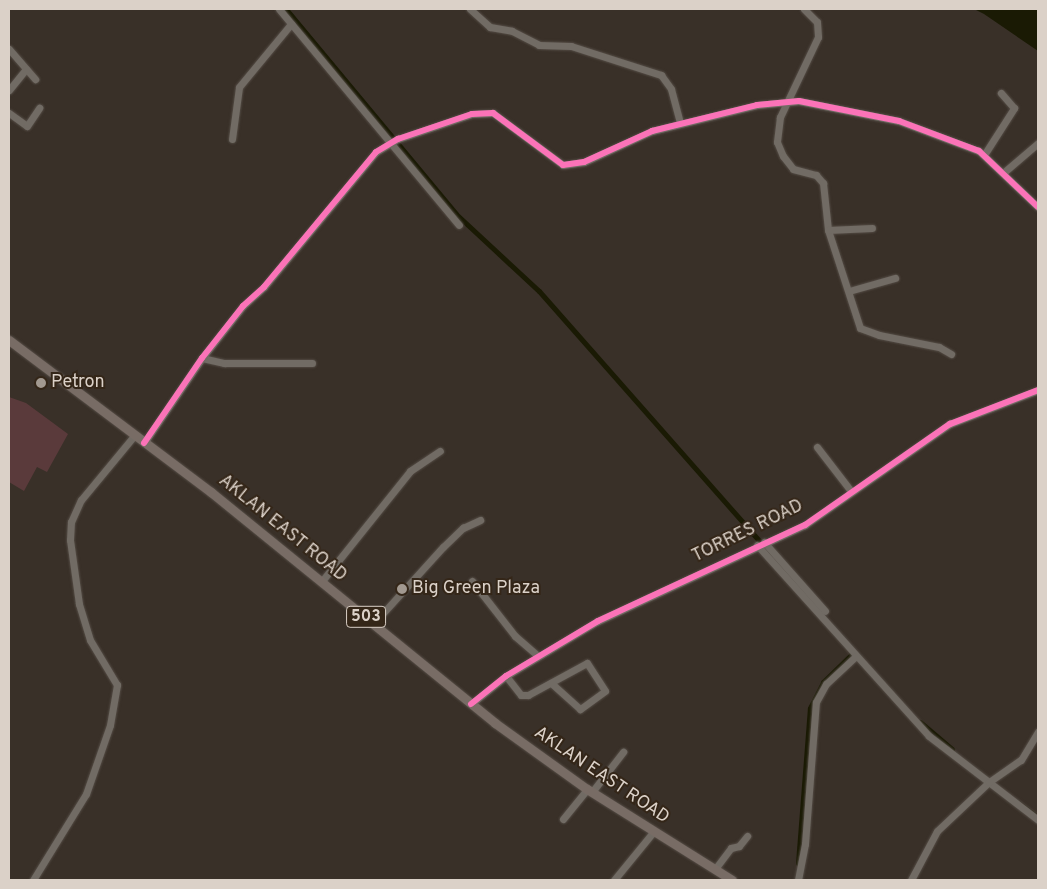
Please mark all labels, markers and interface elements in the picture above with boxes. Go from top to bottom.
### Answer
place label: Petron [51,372,105,394]
marker: Petron [35,377,47,389]
street label: AKLAN EAST ROAD [213,470,351,588]
street label: TORRES ROAD [689,496,807,568]
place label: Big Green Plaza [412,578,540,600]
marker: Big Green Plaza [396,583,408,595]
road number: 503 [346,604,386,630]
street label: AKLAN EAST ROAD [529,723,673,829]

